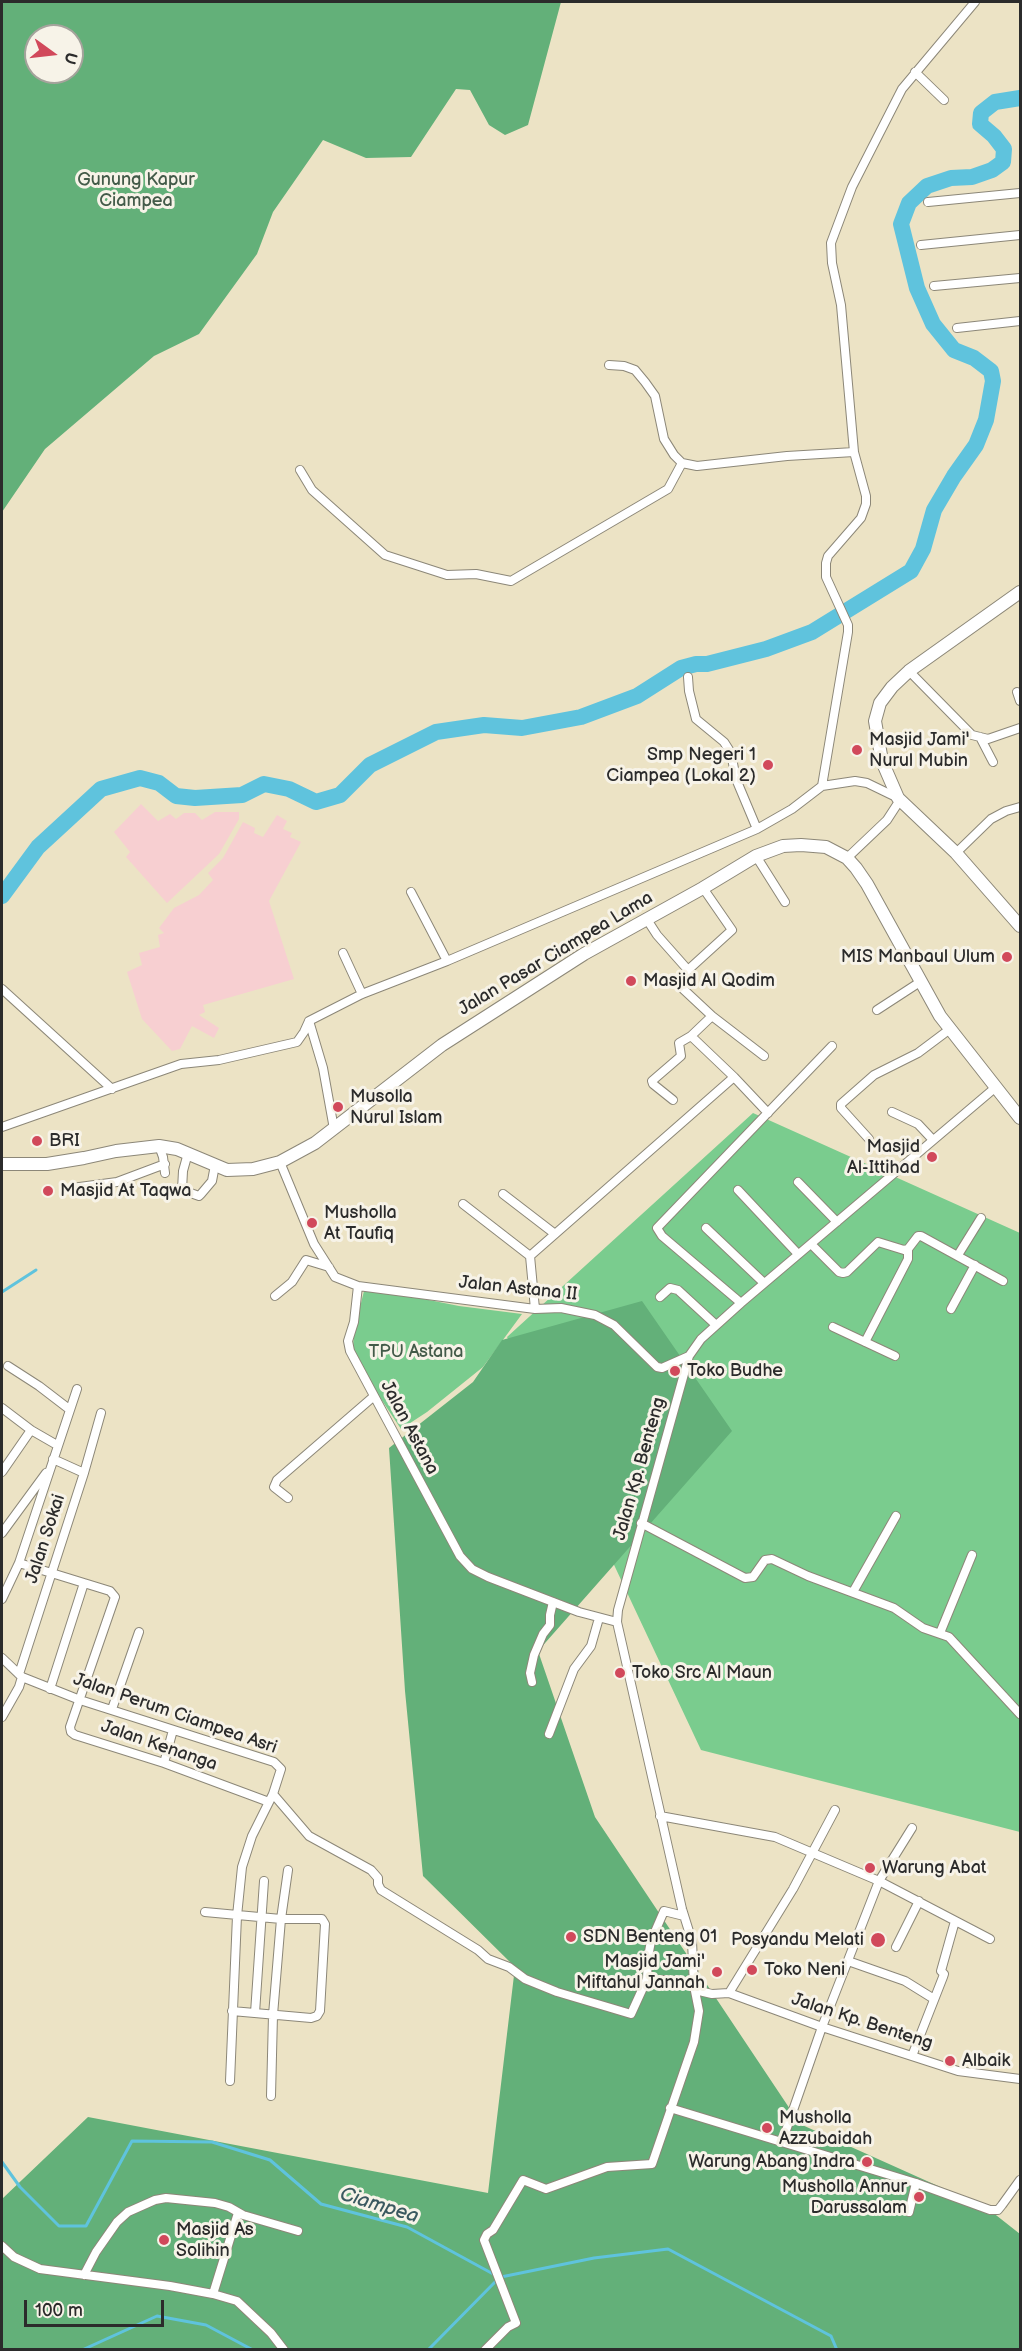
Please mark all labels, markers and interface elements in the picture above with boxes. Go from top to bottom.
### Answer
north arrow [24,24,84,84]
text: U [59,50,81,66]
park label: Gunung Kapur Ciampea [77,169,195,212]
place label: Masjid Jami' Nurul Mubin [869,729,970,771]
marker: Masjid Jami' Nurul Mubin [850,743,864,757]
place label: Smp Negeri 1 Ciampea (Lokal 2) [606,744,756,786]
marker: Smp Negeri 1 Ciampea (Lokal 2) [761,758,775,772]
street label: Jalan Pasar Ciampea Lama [455,887,657,1021]
place label: MIS Manbaul Ulum [841,946,995,968]
marker: MIS Manbaul Ulum [1000,950,1014,964]
place label: Masjid Al Qodim [643,970,775,992]
marker: Masjid Al Qodim [624,974,638,988]
place label: Musolla Nurul Islam [350,1086,442,1128]
marker: Musolla Nurul Islam [331,1100,345,1114]
place label: BRI [49,1130,80,1152]
marker: BRI [30,1134,44,1148]
place label: Masjid Al-Ittihad [847,1136,920,1178]
marker: Masjid Al-Ittihad [925,1150,939,1164]
place label: Masjid At Taqwa [60,1180,191,1202]
marker: Masjid At Taqwa [41,1184,55,1198]
place label: Musholla At Taufiq [324,1202,397,1244]
marker: Musholla At Taufiq [305,1216,319,1230]
street label: Jalan Astana II [458,1272,578,1306]
park label: TPU Astana [369,1341,463,1363]
place label: Toko Budhe [687,1360,783,1382]
marker: Toko Budhe [668,1364,682,1378]
street label: Jalan Astana [375,1377,443,1479]
street label: Jalan Kp. Benteng [609,1395,671,1543]
street label: Jalan Sokai [21,1492,71,1586]
place label: Toko Src Al Maun [632,1662,772,1684]
marker: Toko Src Al Maun [613,1666,627,1680]
street label: Jalan Perum Ciampea Asri [70,1669,280,1759]
street label: Jalan Kenanga [98,1716,220,1776]
place label: Warung Abat [882,1857,986,1879]
marker: Warung Abat [863,1861,877,1875]
place label: SDN Benteng 01 [583,1926,717,1948]
place label: Posyandu Melati [731,1929,864,1951]
marker: SDN Benteng 01 [564,1930,578,1944]
marker: Posyandu Melati [869,1931,887,1949]
place label: Masjid Jami' Miftahul Jannah [576,1951,705,1994]
place label: Toko Neni [764,1959,845,1981]
marker: Toko Neni [745,1963,759,1977]
marker: Masjid Jami' Miftahul Jannah [710,1965,724,1979]
street label: Jalan Kp. Benteng [789,1989,935,2055]
place label: Albaik [962,2050,1010,2072]
marker: Albaik [943,2054,957,2068]
place label: Musholla Azzubaidah [779,2107,872,2150]
marker: Musholla Azzubaidah [760,2121,774,2135]
place label: Warung Abang Indra [688,2151,855,2173]
marker: Warung Abang Indra [860,2155,874,2169]
place label: Musholla Annur Darussalam [782,2176,907,2218]
water label: Ciampea [337,2183,421,2229]
marker: Musholla Annur Darussalam [912,2190,926,2204]
place label: Masjid As Solihin [176,2219,254,2262]
marker: Masjid As Solihin [157,2233,171,2247]
scale bar [27,2288,166,2326]
text: 100 m [35,2300,83,2321]

